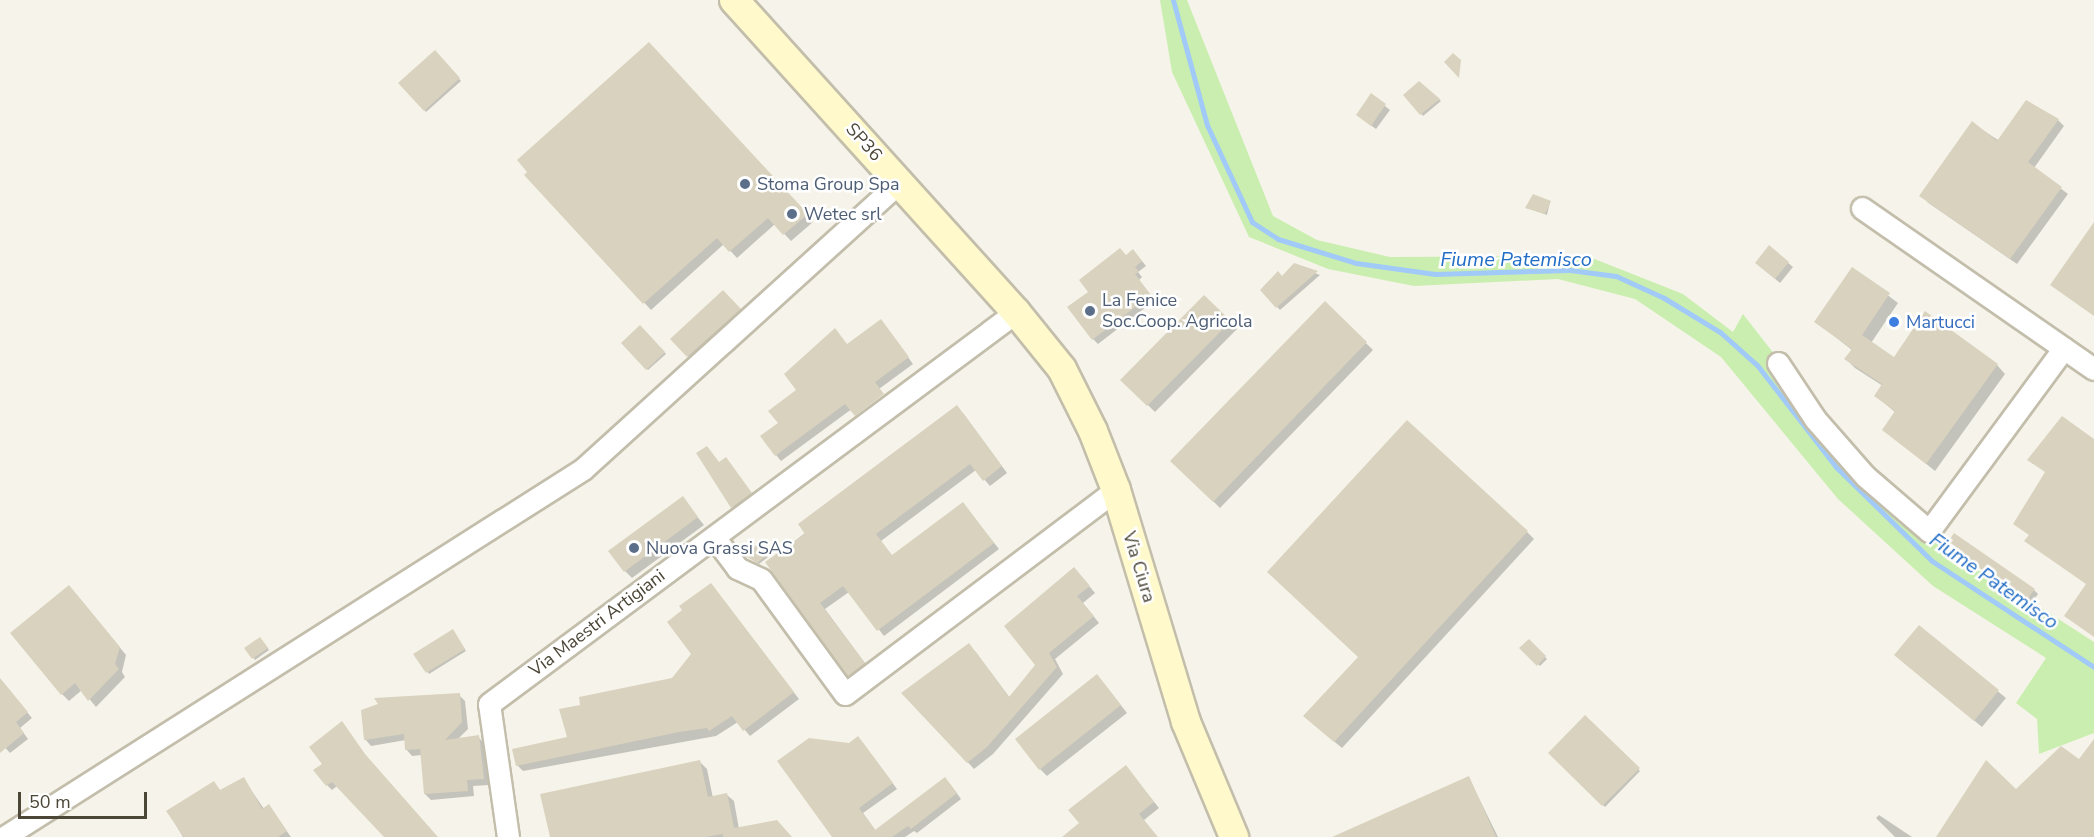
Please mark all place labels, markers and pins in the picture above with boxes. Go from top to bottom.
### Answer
place label: Stoma Group Spa [757,173,900,195]
marker: Stoma Group Spa [738,177,752,191]
place label: Wetec srl [804,203,882,225]
marker: Wetec srl [785,207,799,221]
place label: La Fenice Soc.Coop. Agricola [1102,290,1253,332]
marker: La Fenice Soc.Coop. Agricola [1083,304,1097,318]
place label: Martucci [1906,311,1975,333]
marker: Martucci [1887,315,1901,329]
place label: Nuova Grassi SAS [646,537,793,559]
marker: Nuova Grassi SAS [627,541,641,555]

